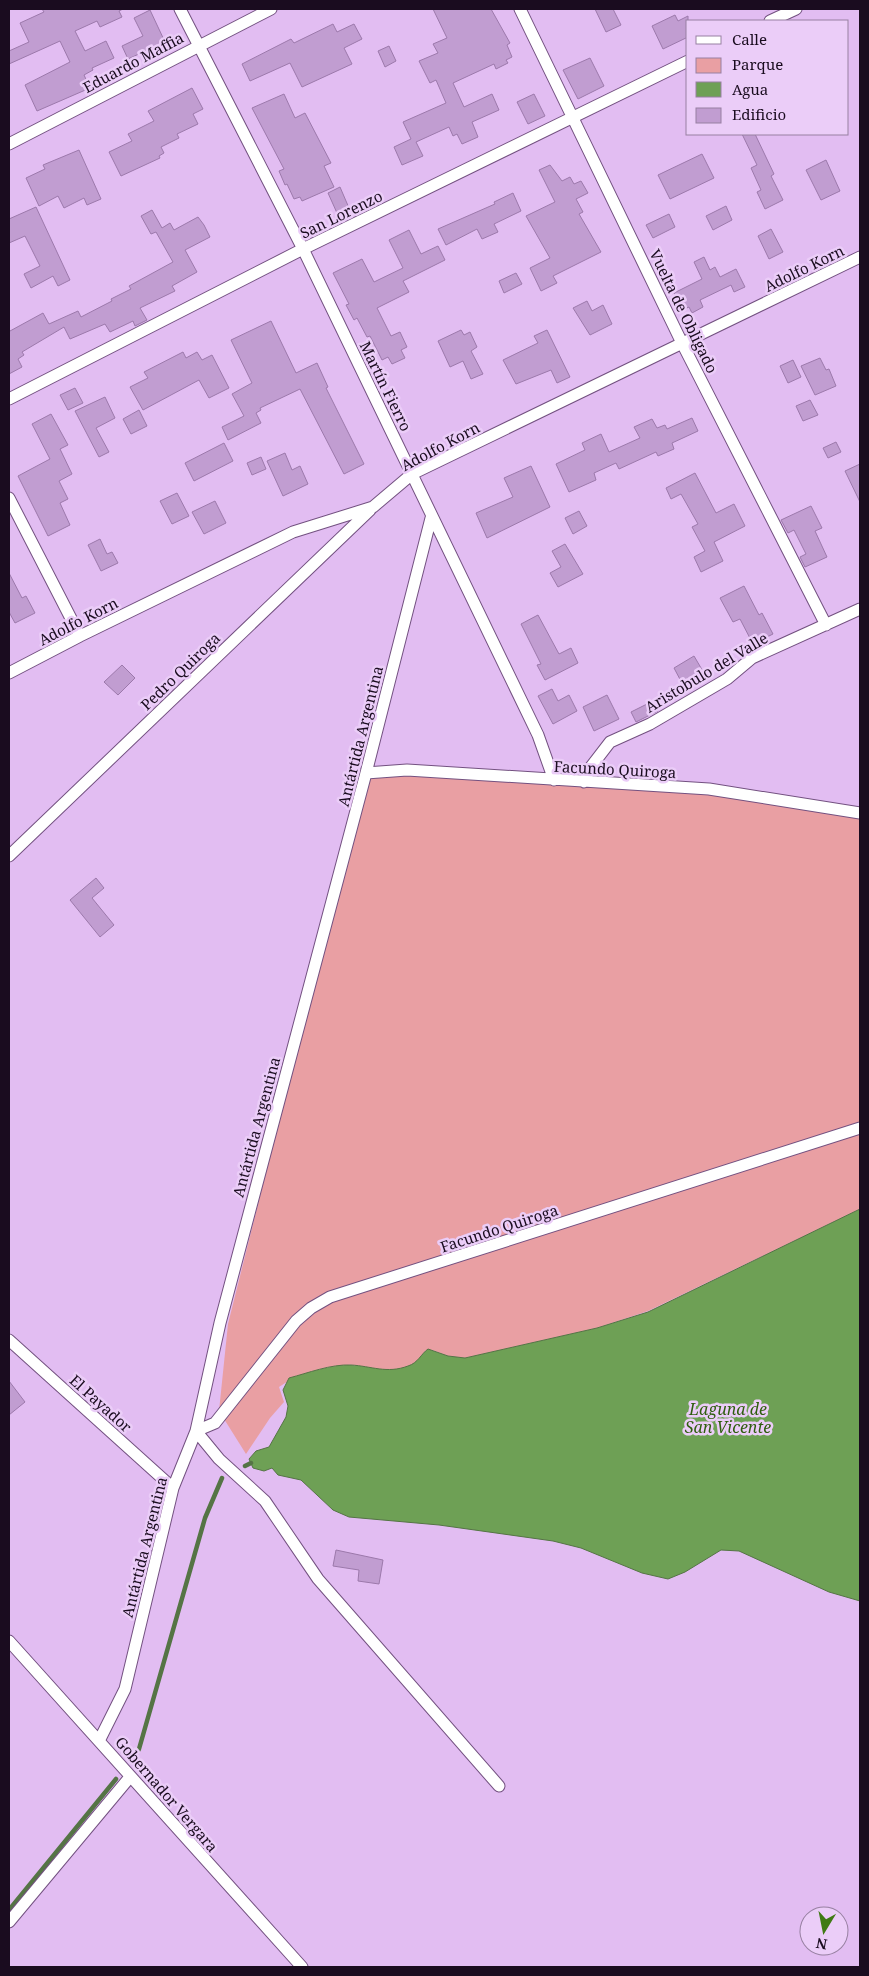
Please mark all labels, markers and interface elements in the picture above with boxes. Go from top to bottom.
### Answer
legend [686,20,849,135]
street label: Eduardo Maffia [79,27,187,97]
text: Calle [732,29,767,49]
text: Parque [732,54,783,74]
text: Agua [732,79,768,99]
text: Edificio [732,104,786,124]
street label: San Lorenzo [297,185,385,243]
street label: Adolfo Korn [761,240,848,296]
street label: Vuelta de Obligado [645,246,723,376]
street label: Martín Fierro [356,338,416,434]
street label: Adolfo Korn [397,417,483,475]
street label: Adolfo Korn [35,592,121,650]
street label: Aristobulo del Valle [641,627,771,717]
street label: Pedro Quiroga [136,628,224,714]
street label: Antártida Argentina [333,664,387,808]
street label: Facundo Quiroga [553,756,677,782]
street label: Antártida Argentina [228,1055,284,1199]
street label: Facundo Quiroga [438,1200,560,1256]
street label: El Payador [66,1370,136,1436]
water label: Laguna de San Vicente [685,1398,771,1438]
street label: Antártida Argentina [117,1475,171,1619]
street label: Gobernador Vergara [111,1732,223,1856]
north arrow [799,1906,849,1956]
text: N [815,1934,829,1955]

